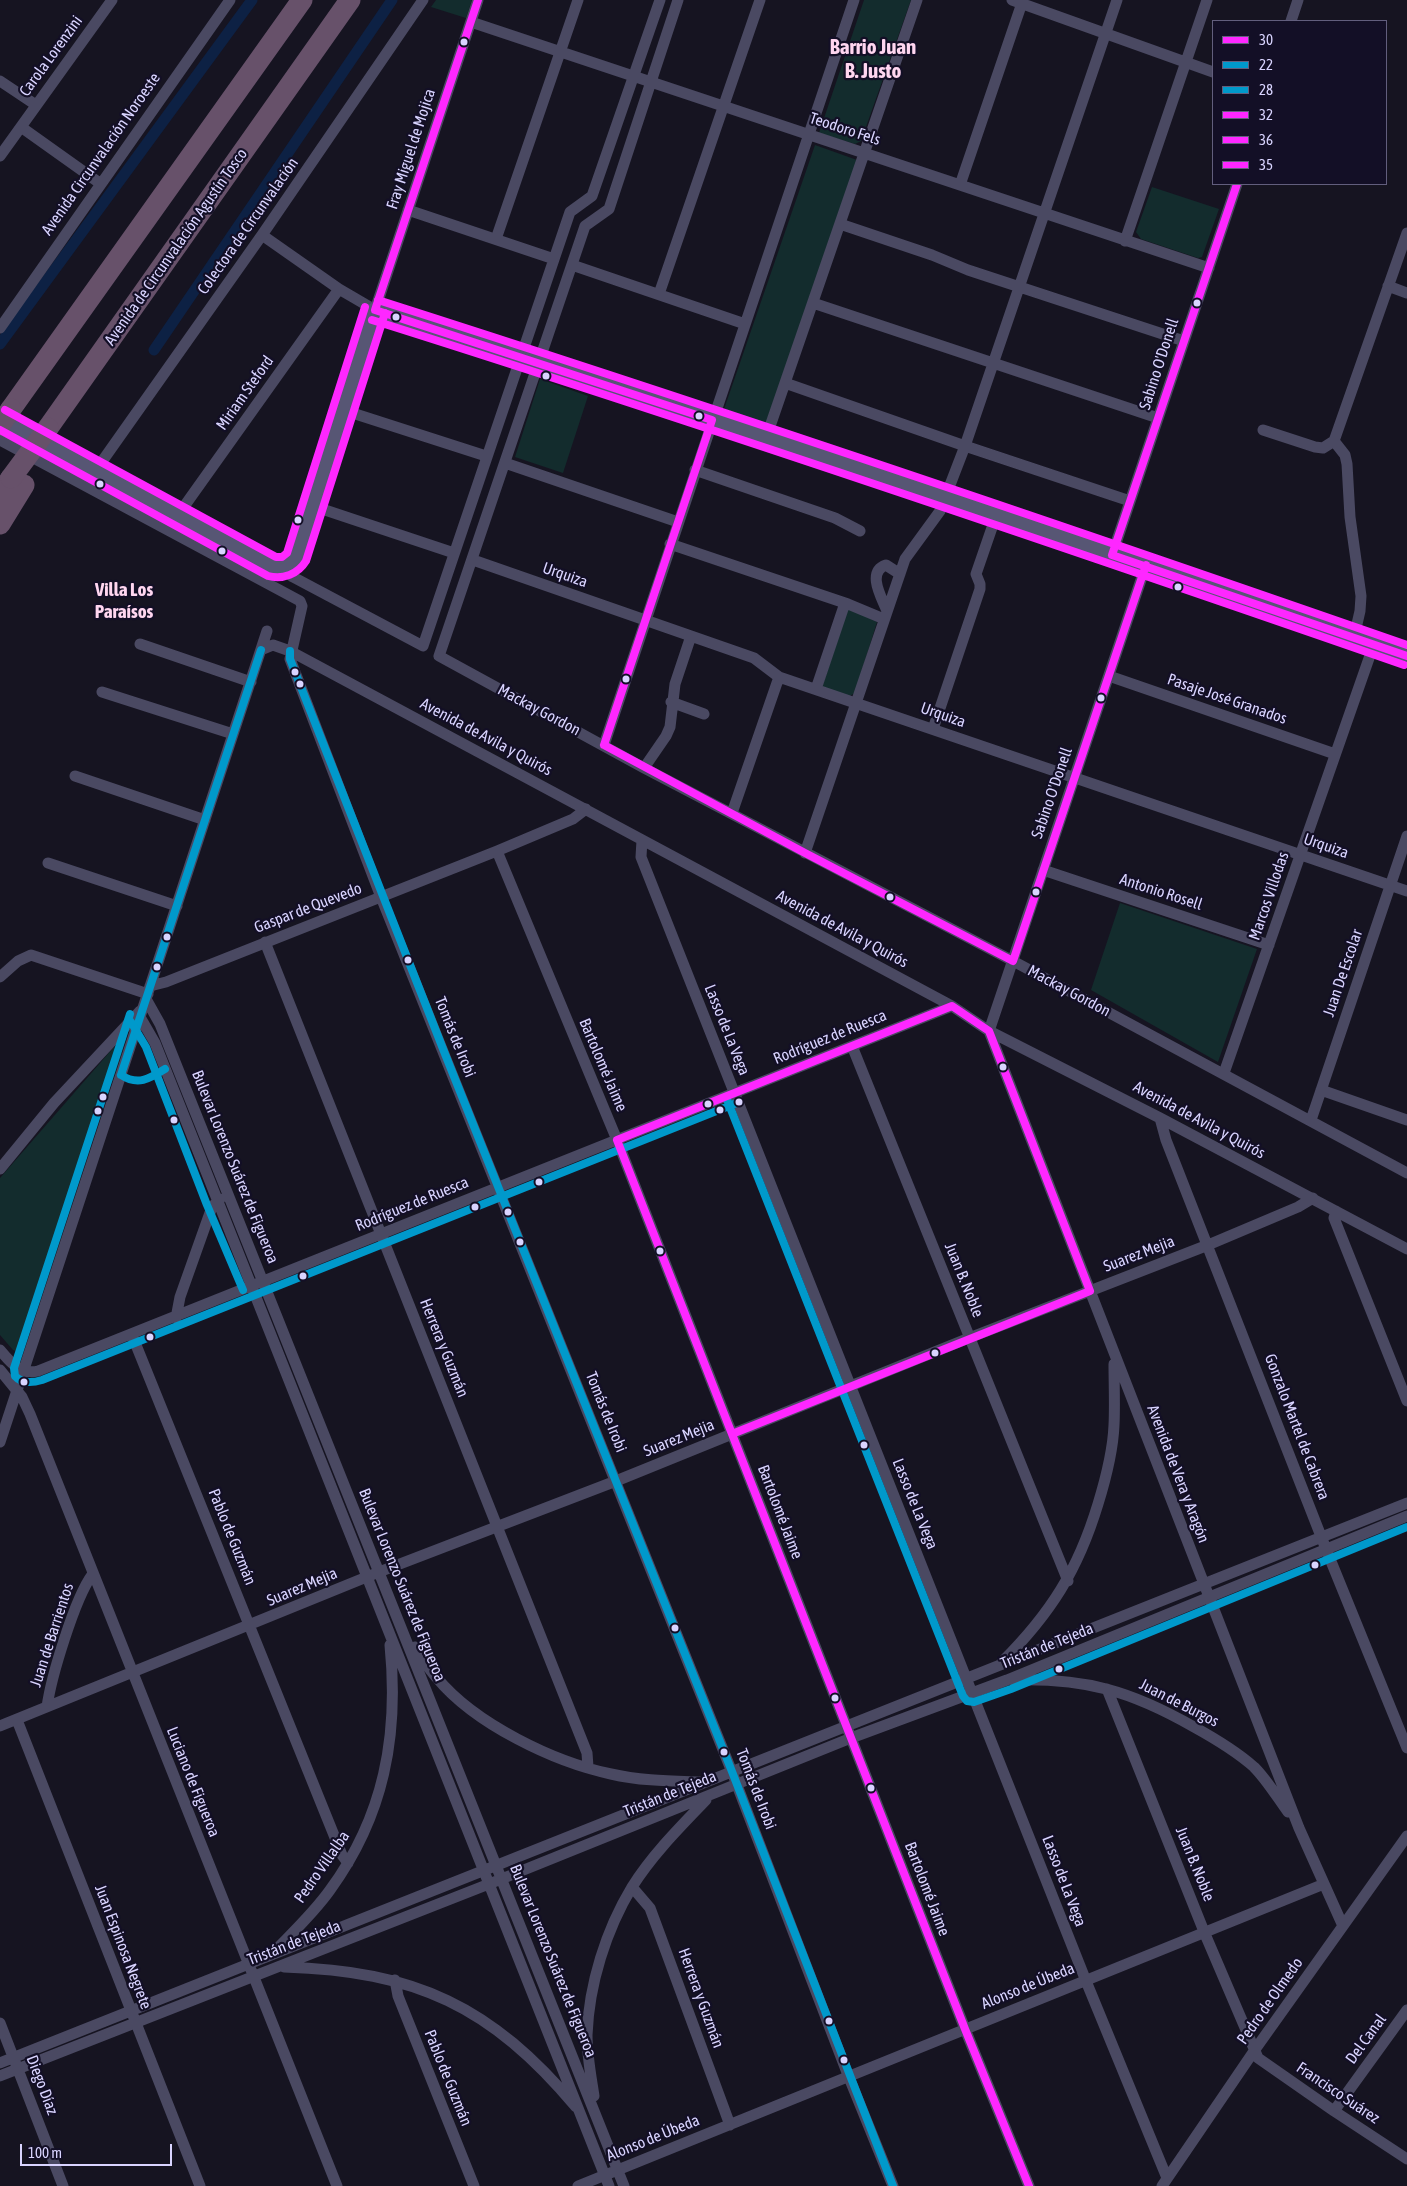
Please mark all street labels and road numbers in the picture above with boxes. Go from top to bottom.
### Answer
street label: Carola Lorenzini [15,12,87,100]
street label: Avenida Circunvalación Noroeste [38,69,164,239]
street label: Fray Miguel de Mojica [382,86,440,212]
street label: Teodoro Fels [807,109,883,149]
street label: Avenida de Circunvalación Agustín Tosco [100,145,252,349]
street label: Colectora de Circunvalación [194,154,302,298]
street label: Sabino O'Donell [1135,316,1183,412]
street label: Miriam Steford [212,352,278,434]
street label: Urquiza [540,558,590,592]
street label: Pasaje José Granados [1165,670,1289,728]
street label: Mackay Gordon [494,680,584,740]
street label: Avenida de Avila y Quirós [417,694,555,780]
street label: Urquiza [918,698,968,732]
street label: Sabino O'Donell [1027,745,1077,841]
street label: Urquiza [1301,829,1351,863]
street label: Marcos Villodas [1245,849,1293,943]
street label: Antonio Rosell [1117,870,1205,914]
street label: Gaspar de Quevedo [252,879,364,937]
street label: Avenida de Avila y Quirós [773,886,911,972]
street label: Juan De Escolar [1319,927,1367,1019]
street label: Mackay Gordon [1024,961,1114,1021]
street label: Lasso de La Vega [700,982,754,1078]
street label: Tomás de Irobi [430,994,480,1080]
street label: Rodríguez de Ruesca [771,1006,889,1068]
street label: Bartolomé Jaime [575,1016,631,1114]
street label: Bulevar Lorenzo Suárez de Figueroa [187,1068,283,1266]
street label: Avenida de Avila y Quirós [1130,1077,1268,1163]
street label: Rodríguez de Ruesca [353,1173,471,1235]
street label: Suarez Mejia [1101,1232,1177,1276]
street label: Juan B. Noble [940,1240,988,1320]
street label: Herrera y Guzmán [415,1296,473,1400]
street label: Gonzalo Martel de Cabrera [1260,1351,1334,1503]
street label: Tomás de Irobi [581,1369,631,1455]
street label: Avenida de Vera y Aragón [1143,1402,1213,1546]
street label: Suarez Mejia [641,1415,717,1461]
street label: Lasso de La Vega [888,1456,942,1552]
street label: Bartolomé Jaime [753,1462,807,1562]
street label: Pablo de Guzmán [204,1486,260,1588]
street label: Bulevar Lorenzo Suárez de Figueroa [354,1486,450,1684]
street label: Suarez Mejia [264,1564,340,1610]
street label: Juan de Barrientos [26,1581,78,1689]
street label: Tristán de Tejeda [998,1619,1096,1673]
street label: Juan de Burgos [1136,1675,1222,1731]
street label: Luciano de Figueroa [162,1724,224,1840]
street label: Tomás de Irobi [732,1746,780,1832]
street label: Tristán de Tejeda [621,1767,719,1821]
street label: Juan B. Noble [1171,1824,1219,1904]
street label: Pedro Villalba [290,1827,354,1907]
street label: Lasso de La Vega [1038,1833,1090,1929]
street label: Bartolomé Jaime [900,1839,954,1939]
street label: Bulevar Lorenzo Suárez de Figueroa [505,1862,601,2060]
street label: Juan Espinosa Negrete [90,1882,156,2012]
street label: Tristán de Tejeda [245,1916,343,1970]
street label: Herrera y Guzmán [674,1945,728,2051]
street label: Pedro de Olmedo [1233,1954,1307,2048]
street label: Alonso de Úbeda [979,1959,1077,2013]
street label: Del Canal [1342,2010,1390,2068]
street label: Pablo de Guzmán [420,2027,476,2129]
street label: Diego Díaz [22,2053,62,2117]
street label: Francisco Suárez [1293,2058,1383,2128]
street label: Alonso de Úbeda [604,2111,702,2165]

